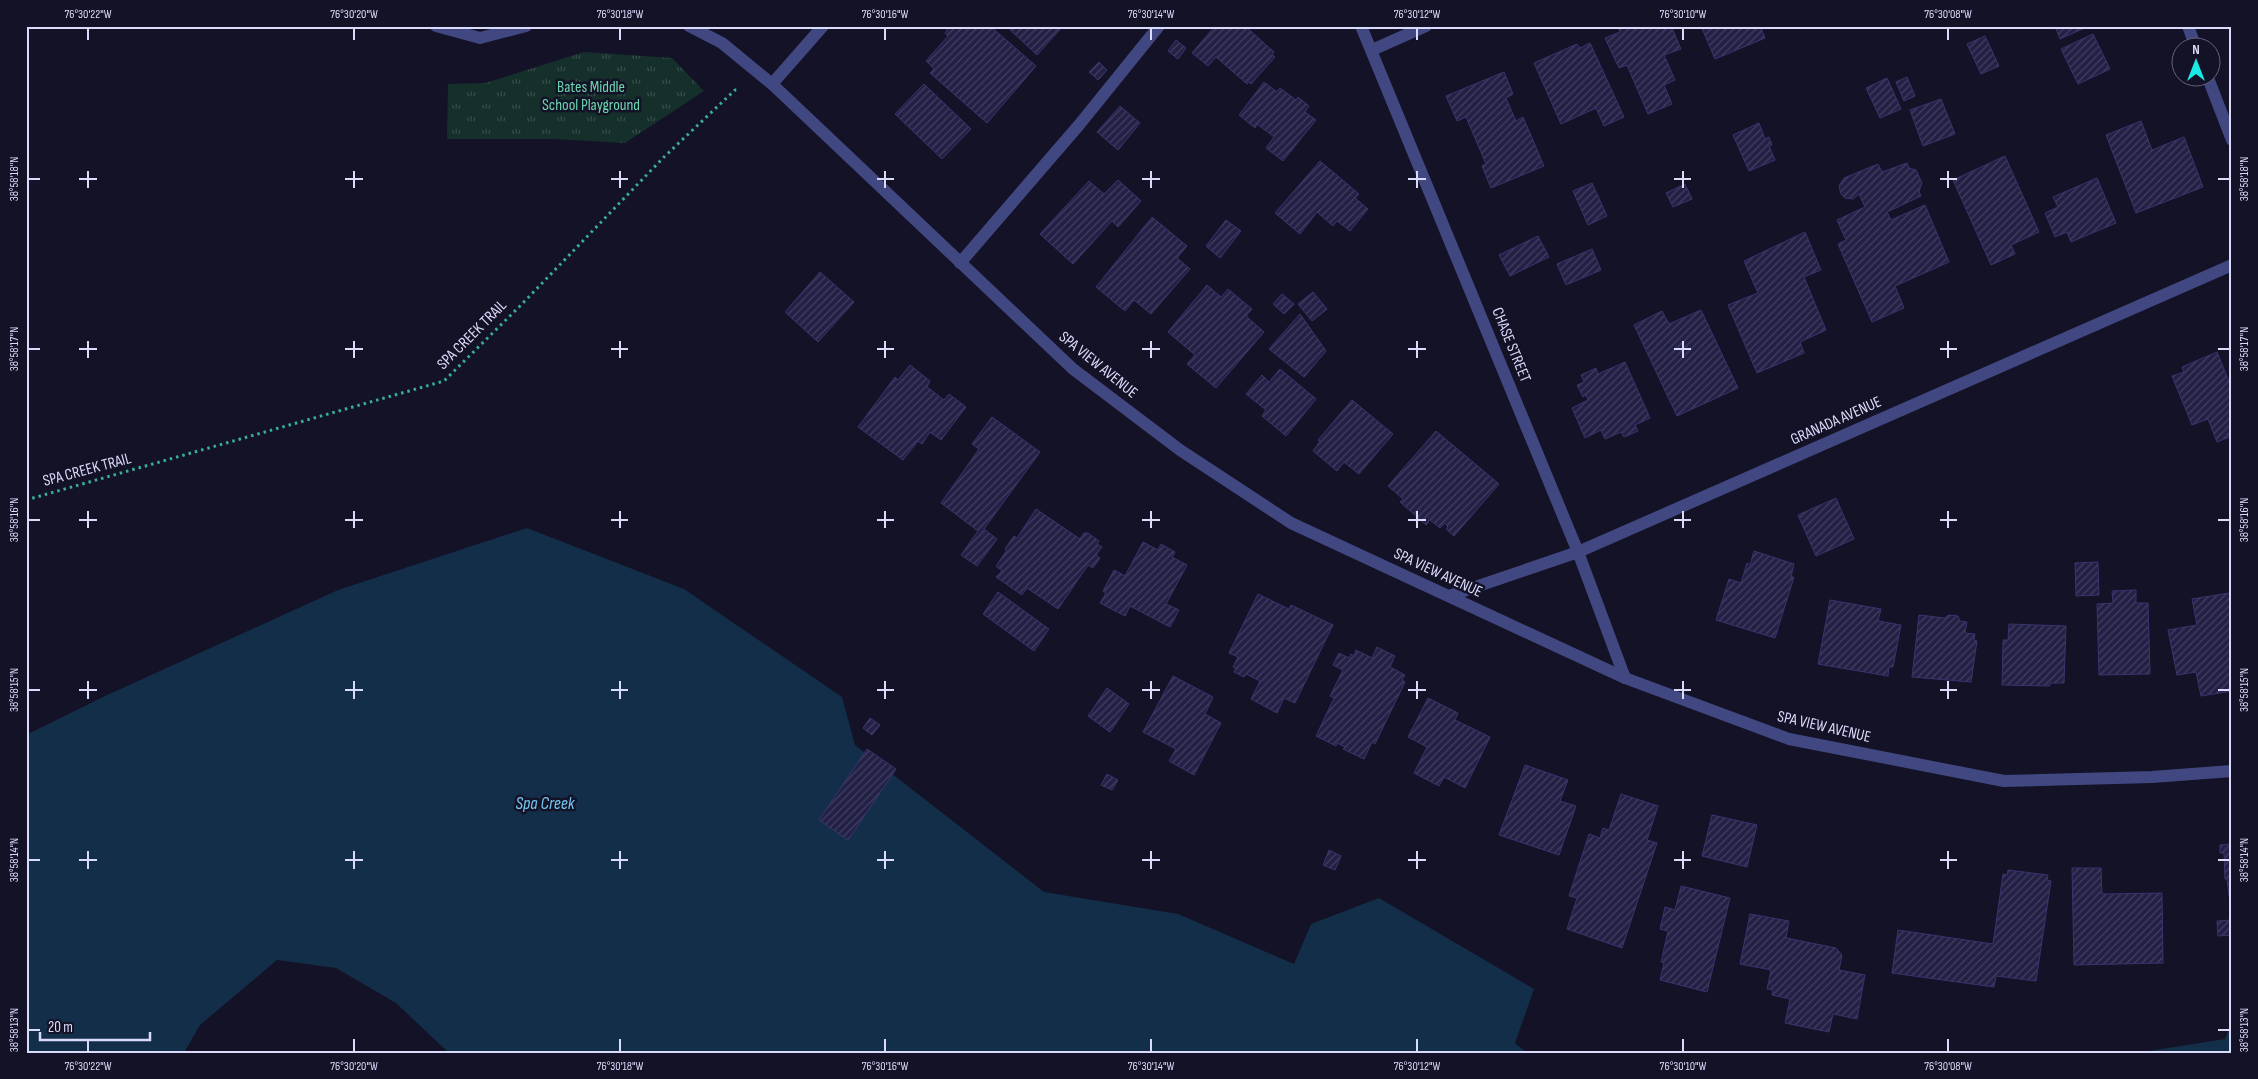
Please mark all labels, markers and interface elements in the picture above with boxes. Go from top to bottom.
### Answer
text: 76°30'22"W [64,7,112,22]
text: 76°30'20"W [330,7,378,22]
text: 76°30'18"W [597,7,643,22]
text: 76°30'16"W [862,7,909,22]
text: 76°30'14"W [1128,7,1174,22]
text: 76°30'12"W [1394,7,1440,22]
text: 76°30'10"W [1660,7,1707,22]
text: 76°30'08"W [1924,7,1972,22]
north arrow [2170,38,2220,88]
text: N [2192,41,2200,58]
park label: Bates Middle School Playground [542,78,640,115]
text: 38°58'18"N [7,157,22,201]
text: 38°58'18"N [2237,157,2252,201]
street label: SPA CREEK TRAIL [433,296,511,374]
street label: CHASE STREET [1487,305,1535,386]
text: 38°58'17"N [7,327,22,371]
text: 38°58'17"N [2237,327,2252,371]
street label: SPA VIEW AVENUE [1055,328,1141,402]
street label: GRANADA AVENUE [1788,393,1884,449]
street label: SPA CREEK TRAIL [41,449,133,491]
text: 38°58'16"N [7,498,22,542]
text: 38°58'16"N [2237,498,2252,542]
street label: SPA VIEW AVENUE [1391,544,1485,602]
text: 38°58'15"N [7,668,22,712]
text: 38°58'15"N [2237,668,2252,712]
street label: SPA VIEW AVENUE [1775,707,1873,747]
water label: Spa Creek [516,793,576,814]
text: 38°58'14"N [7,838,22,882]
text: 38°58'14"N [2237,838,2252,882]
text: 38°58'13"N [7,1008,22,1052]
text: 38°58'13"N [2237,1008,2252,1052]
scale bar [40,1009,150,1041]
text: 20 m [48,1018,73,1037]
text: 76°30'22"W [64,1059,112,1074]
text: 76°30'20"W [330,1059,378,1074]
text: 76°30'18"W [597,1059,643,1074]
text: 76°30'16"W [862,1059,909,1074]
text: 76°30'14"W [1128,1059,1174,1074]
text: 76°30'12"W [1394,1059,1440,1074]
text: 76°30'10"W [1660,1059,1707,1074]
text: 76°30'08"W [1924,1059,1972,1074]

